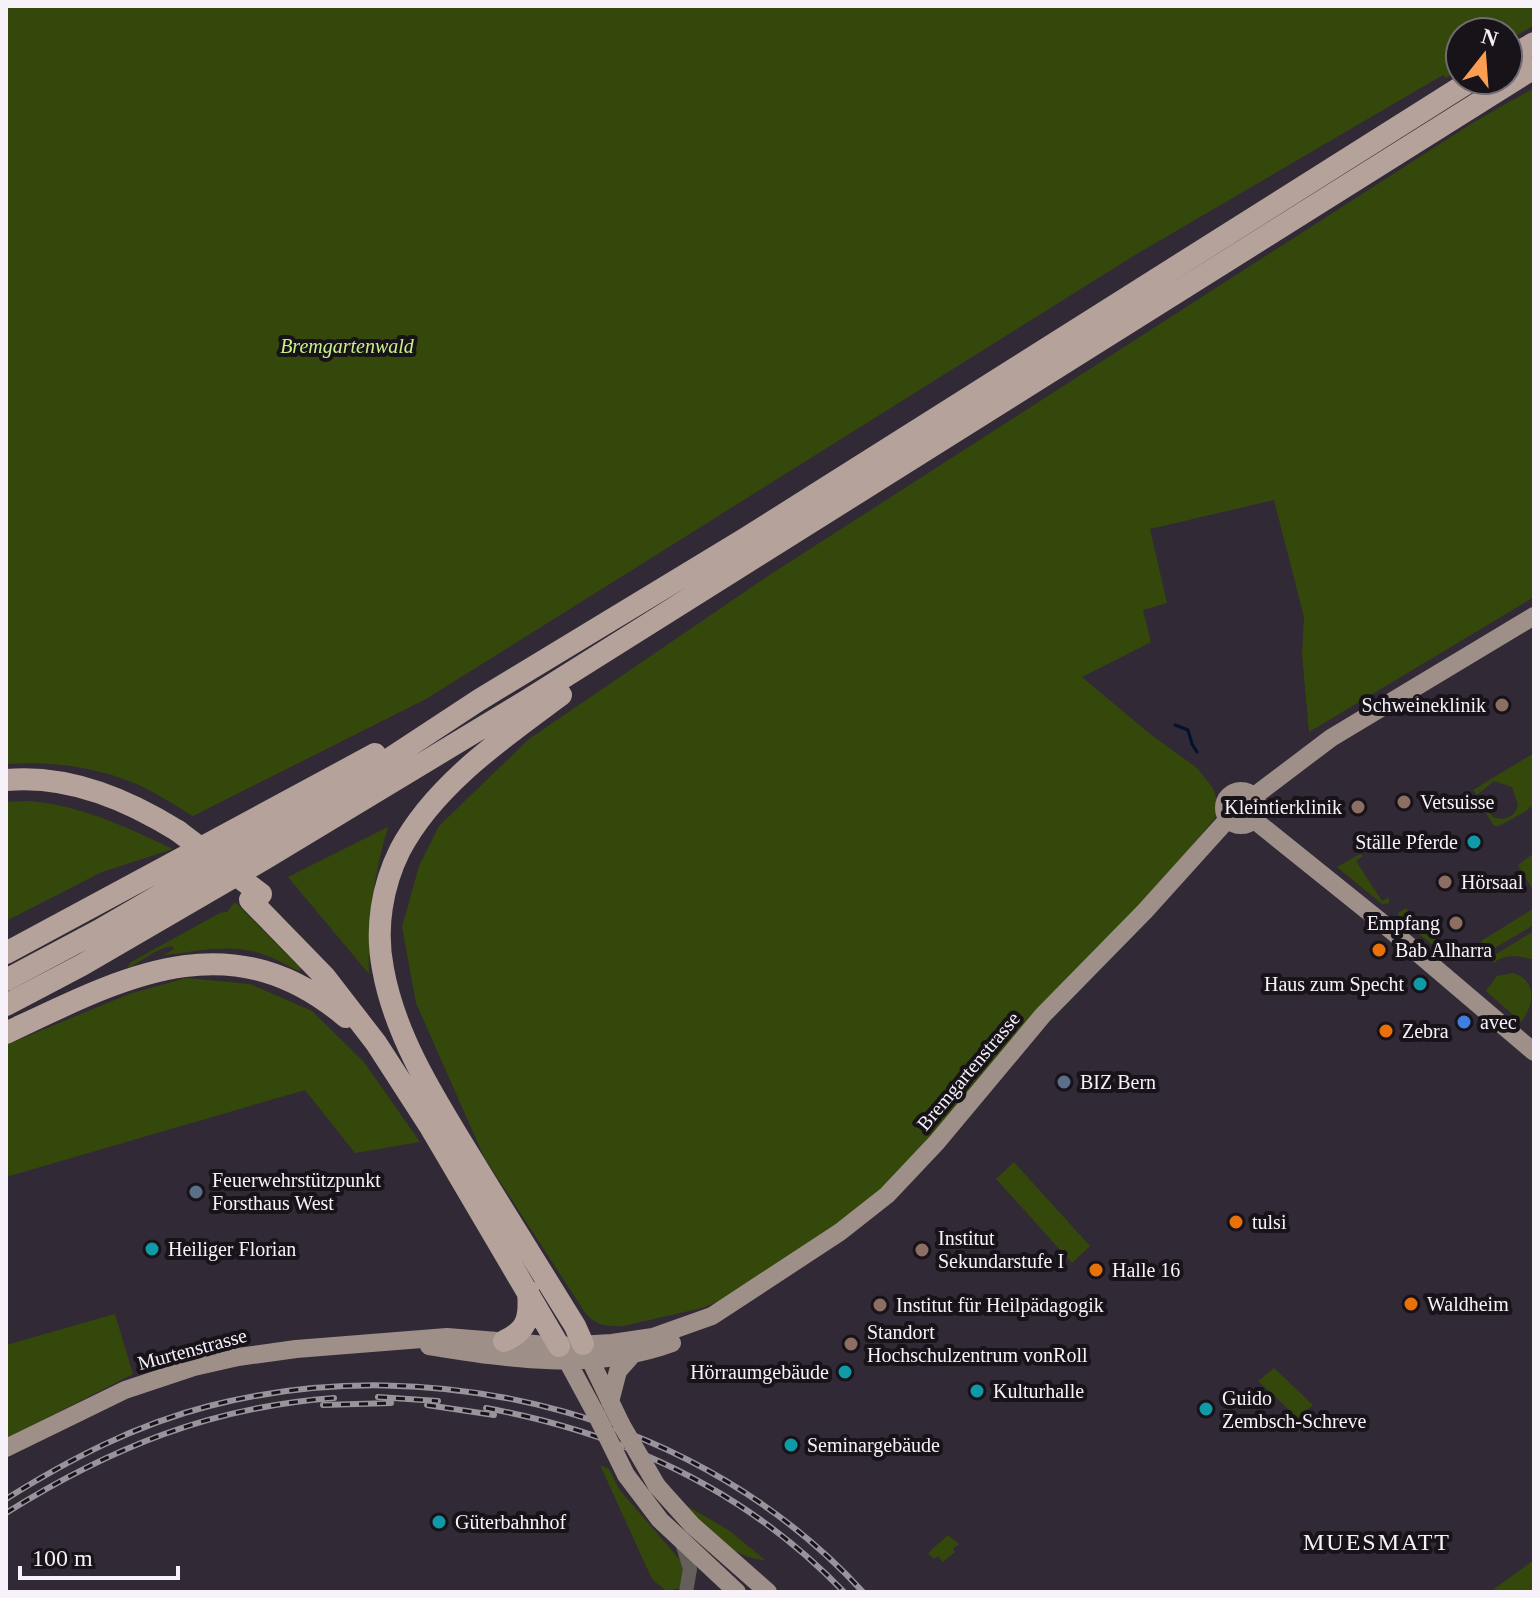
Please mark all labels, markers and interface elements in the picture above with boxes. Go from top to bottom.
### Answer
north arrow [1444,16,1524,96]
text: N [1478,23,1501,52]
park label: Bremgartenwald [280,335,415,358]
place label: Schweineklinik [1362,694,1486,716]
marker: Schweineklinik [1493,696,1511,714]
place label: Vetsuisse [1420,791,1495,813]
marker: Vetsuisse [1395,793,1413,811]
place label: Kleintierklinik [1224,796,1342,818]
marker: Kleintierklinik [1349,798,1367,816]
place label: Ställe Pferde [1355,831,1458,853]
marker: Ställe Pferde [1465,833,1483,851]
place label: Hörsaal [1461,871,1524,893]
marker: Hörsaal [1436,873,1454,891]
place label: Empfang [1367,912,1440,935]
marker: Empfang [1447,914,1465,932]
place label: Bab Alharra [1395,939,1492,961]
marker: Bab Alharra [1370,941,1388,959]
place label: Haus zum Specht [1264,973,1404,996]
marker: Haus zum Specht [1411,975,1429,993]
street label: Bremgartenstrasse [912,1007,1025,1135]
place label: avec [1480,1011,1517,1033]
marker: avec [1455,1013,1473,1031]
place label: Zebra [1402,1020,1449,1042]
marker: Zebra [1377,1022,1395,1040]
place label: BIZ Bern [1080,1071,1156,1093]
marker: BIZ Bern [1055,1073,1073,1091]
place label: Feuerwehrstützpunkt Forsthaus West [212,1169,381,1214]
marker: Feuerwehrstützpunkt Forsthaus West [187,1183,205,1201]
place label: tulsi [1252,1211,1287,1233]
marker: tulsi [1227,1213,1245,1231]
place label: Institut Sekundarstufe I [938,1227,1064,1272]
place label: Heiliger Florian [168,1238,296,1261]
marker: Heiliger Florian [143,1240,161,1258]
marker: Institut Sekundarstufe I [913,1241,931,1259]
place label: Halle 16 [1112,1259,1180,1281]
marker: Halle 16 [1087,1261,1105,1279]
place label: Waldheim [1427,1293,1509,1315]
place label: Institut für Heilpädagogik [896,1294,1104,1317]
marker: Waldheim [1402,1295,1420,1313]
marker: Institut für Heilpädagogik [871,1296,889,1314]
place label: Standort Hochschulzentrum vonRoll [867,1321,1088,1366]
street label: Murtenstrasse [135,1324,249,1374]
marker: Standort Hochschulzentrum vonRoll [842,1335,860,1353]
place label: Hörraumgebäude [690,1361,829,1384]
marker: Hörraumgebäude [836,1363,854,1381]
place label: Kulturhalle [993,1380,1084,1402]
marker: Kulturhalle [968,1382,986,1400]
place label: Guido Zembsch-Schreve [1222,1387,1367,1432]
marker: Guido Zembsch-Schreve [1197,1400,1215,1418]
place label: Seminargebäude [807,1434,940,1457]
marker: Seminargebäude [782,1436,800,1454]
place label: Güterbahnhof [455,1511,566,1533]
marker: Güterbahnhof [430,1513,448,1531]
district label: MUESMATT [1303,1529,1451,1555]
scale bar [20,1530,178,1580]
text: 100 m [32,1545,93,1571]

